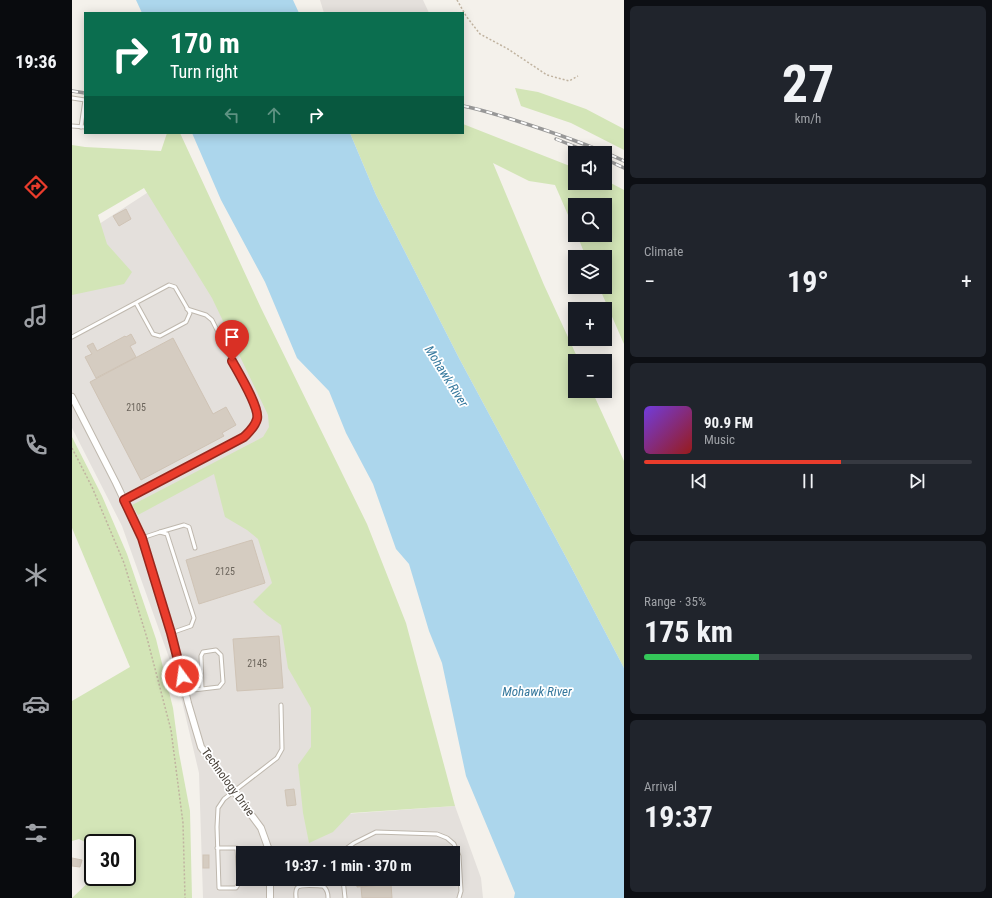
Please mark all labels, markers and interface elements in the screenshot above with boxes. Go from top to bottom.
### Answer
text: 170 m [170,27,240,60]
icon: right [104,28,156,80]
text: 19:36 [15,51,57,72]
text: 27 [782,54,834,115]
text: Turn right [170,61,238,82]
icon: left [221,104,243,126]
icon: ahead [263,104,285,126]
icon: right [305,104,327,126]
text: km/h [795,111,821,126]
map controls [568,146,612,398]
button: sound [568,146,612,190]
icon: directions [22,173,50,201]
button: search [568,198,612,242]
text: Climate [644,244,683,259]
button: layers [568,250,612,294]
text: 19° [787,264,829,299]
text: − [644,269,655,294]
text: + [961,269,972,294]
icon: music [22,302,50,330]
button: + [568,302,612,346]
pin [215,320,249,361]
icon: arrive [221,326,243,348]
water label: Mohawk River [422,343,472,411]
button: − [568,354,612,398]
house number: 2105 [126,402,146,413]
text: 90.9 FM [704,414,753,432]
icon: phone [22,431,50,459]
text: Music [704,432,735,447]
icon: previous [688,470,710,492]
icon: pause [797,470,819,492]
icon: next [906,470,928,492]
icon: climate [22,561,50,589]
house number: 2125 [215,566,235,577]
text: Range · 35% [644,594,706,609]
text: 175 km [644,614,733,649]
position arrow [161,655,203,697]
house number: 2145 [247,658,267,669]
water label: Mohawk River [502,684,573,699]
icon: car [22,690,50,718]
street label: Technology Drive [199,745,258,819]
text: Arrival [644,779,677,794]
text: 19:37 [644,799,713,834]
icon: filters [22,819,50,847]
speed limit sign: 30 [84,834,136,886]
text: 19:37 · 1 min · 370 m [284,857,412,875]

